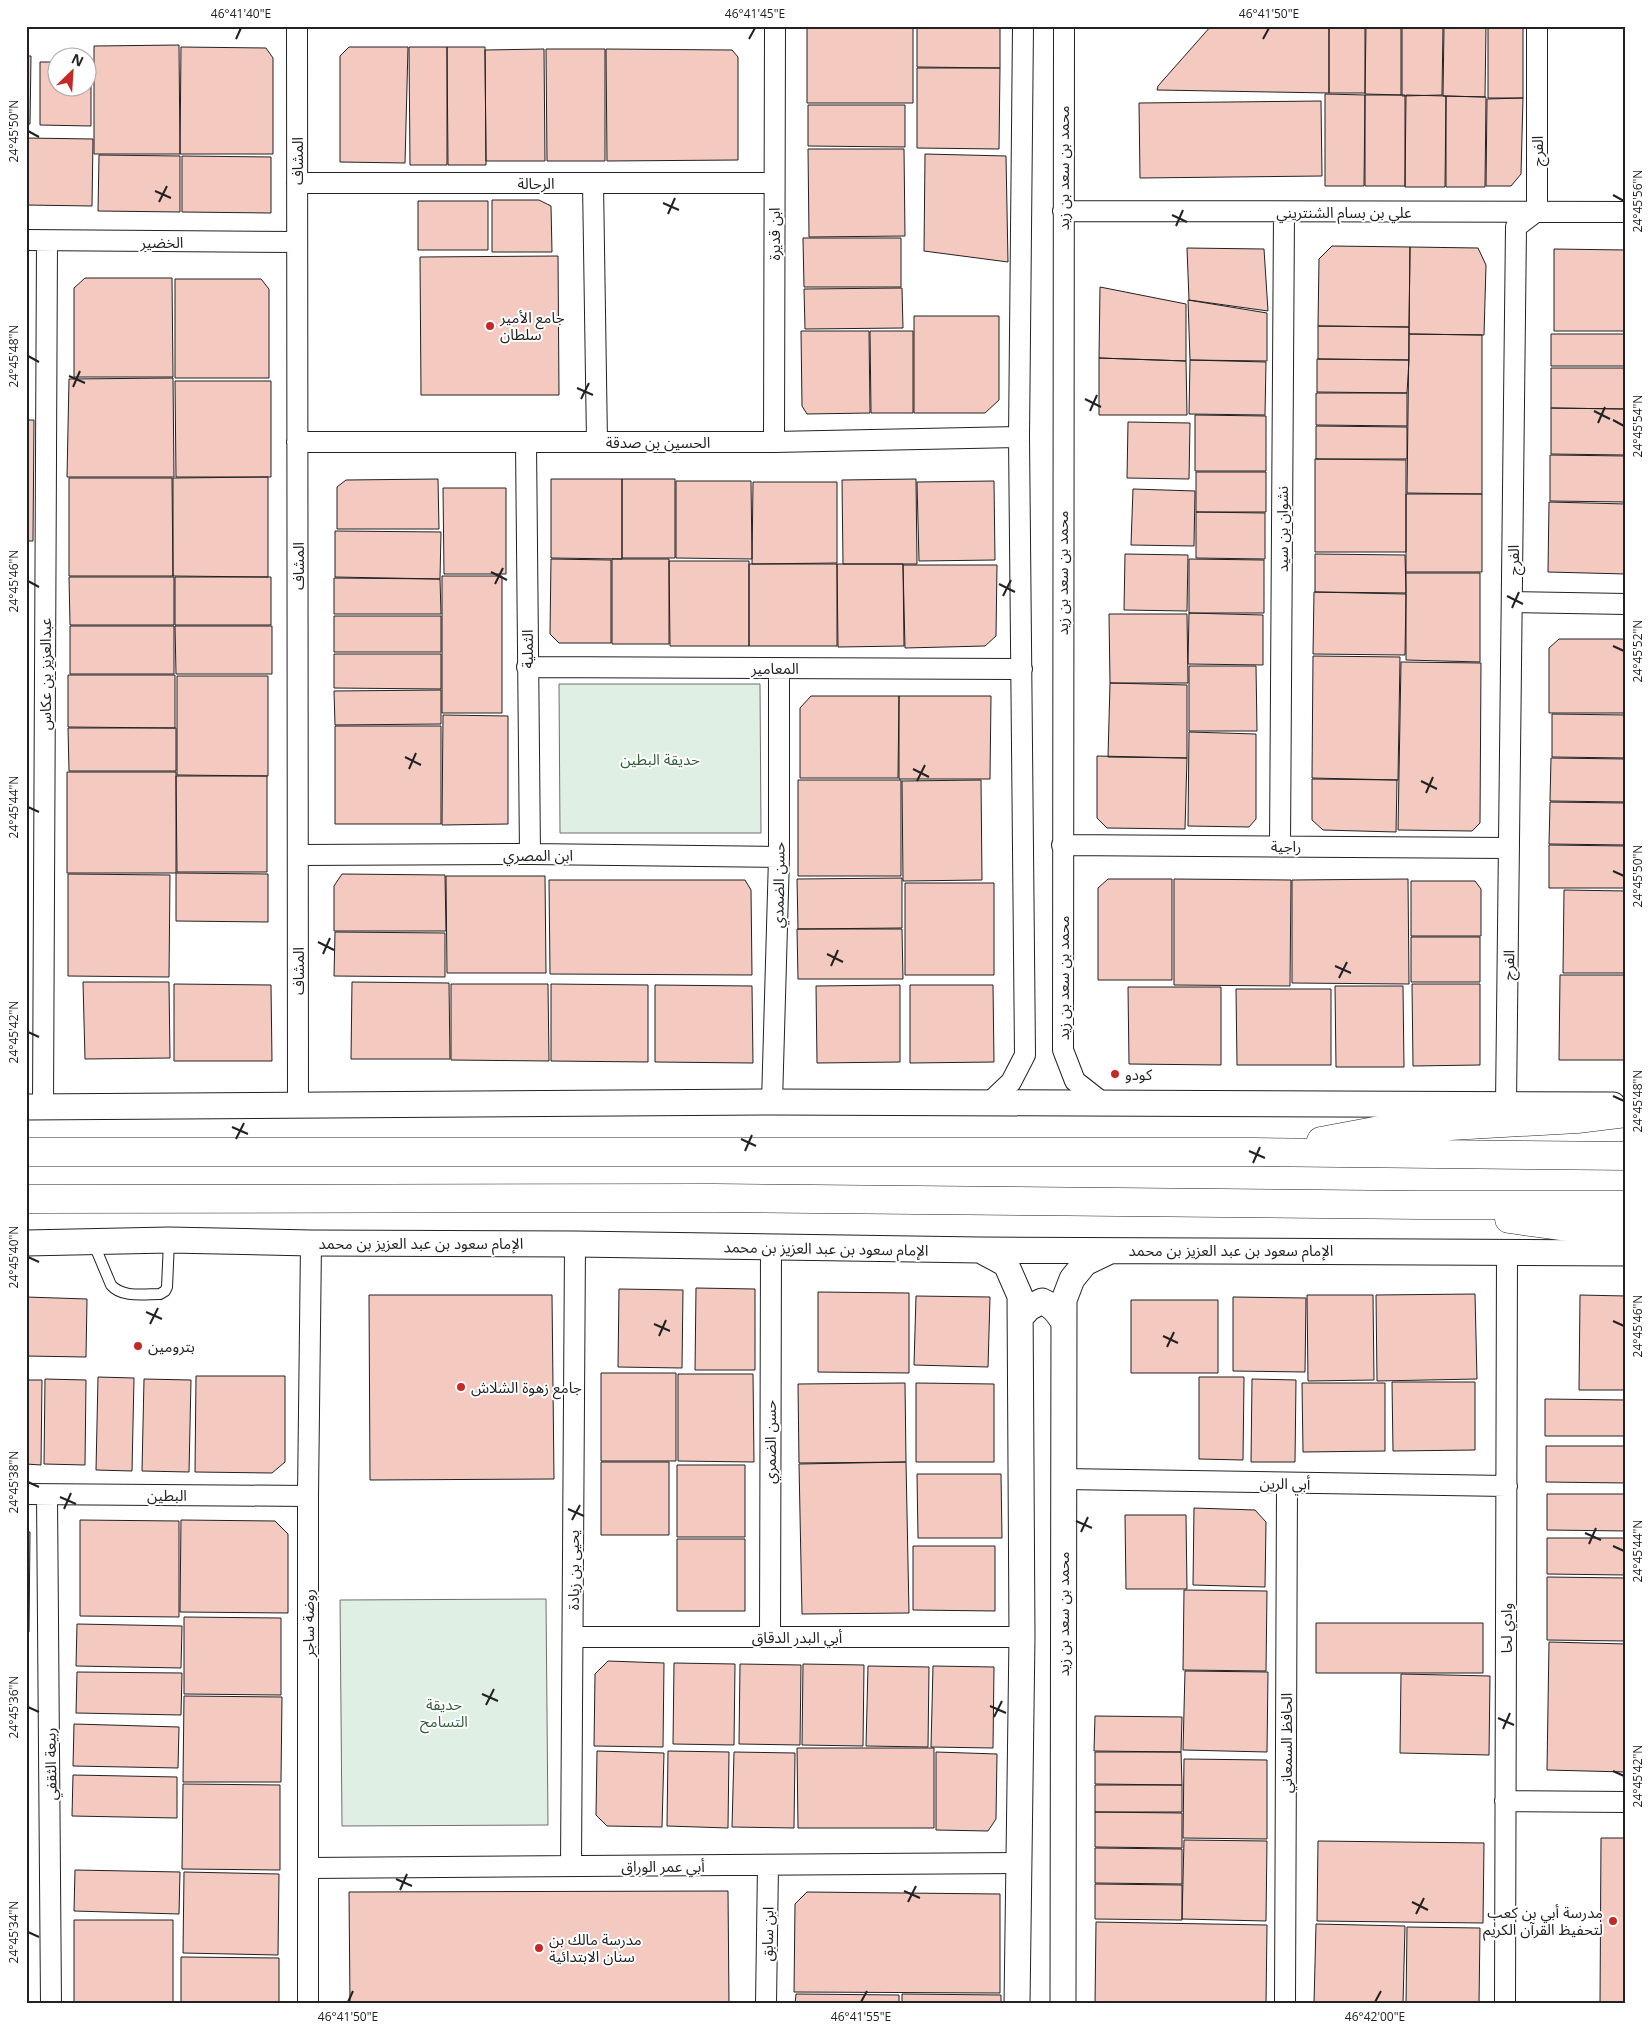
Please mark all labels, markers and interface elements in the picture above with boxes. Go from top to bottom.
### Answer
text: 46°41'40"E [211,5,271,22]
text: 46°41'45"E [725,5,785,22]
text: 46°41'50"E [1239,5,1299,22]
north arrow [48,48,98,98]
text: N [69,49,87,71]
text: 24°45'50"N [5,100,22,162]
street label: محمد بن سعد بن زيد [1053,106,1073,230]
street label: الفرج [1527,136,1550,166]
street label: المشاف [287,137,307,185]
text: 24°45'56"N [1629,170,1646,232]
street label: الرحالة [517,173,555,193]
street label: علي بن بسام الشنتريني [1276,202,1412,224]
street label: ابن قديرة [764,207,784,261]
street label: الخضير [140,232,183,252]
place label: جامع الأمير سلطان [499,307,565,344]
marker: جامع الأمير سلطان [484,320,496,332]
text: 24°45'48"N [5,325,22,387]
text: 24°45'54"N [1629,395,1646,457]
street label: الحسين بن صدقة [606,432,710,452]
street label: نشوان بن سيد [1272,486,1292,572]
street label: محمد بن سعد بن زيد [1052,511,1072,635]
street label: المشاف [288,542,308,590]
street label: الفرج [1503,545,1526,575]
text: 24°45'46"N [5,550,22,612]
street label: عبدالعزيز بن عكاس [35,617,55,730]
text: 24°45'52"N [1629,620,1646,682]
street label: الثملية [517,629,537,669]
street label: المعامير [750,658,799,678]
park label: حديقة البطين [620,749,700,769]
text: 24°45'44"N [5,776,22,838]
street label: راجية [1271,836,1301,856]
street label: حسن الضمدي [767,842,791,928]
street label: ابن المصري [503,845,573,867]
text: 24°45'50"N [1629,845,1646,907]
street label: محمد بن سعد بن زيد [1053,916,1073,1040]
street label: المشاف [288,947,308,995]
street label: الفرج [1498,950,1521,980]
text: 24°45'42"N [5,1001,22,1063]
place label: كودو [1125,1064,1153,1084]
marker: كودو [1109,1068,1121,1080]
text: 24°45'48"N [1629,1070,1646,1132]
text: 24°45'40"N [5,1226,22,1288]
street label: الإمام سعود بن عبد العزيز بن محمد [319,1233,523,1255]
street label: الإمام سعود بن عبد العزيز بن محمد [723,1236,929,1262]
street label: الإمام سعود بن عبد العزيز بن محمد [1129,1240,1333,1262]
text: 24°45'46"N [1629,1295,1646,1357]
place label: بترومين [148,1336,195,1356]
marker: بترومين [132,1340,144,1352]
place label: جامع زهوة الشلاش [471,1377,582,1400]
marker: جامع زهوة الشلاش [455,1381,467,1393]
street label: حسن الضمري [760,1400,782,1484]
text: 24°45'38"N [5,1451,22,1513]
street label: أبي الرين [1259,1473,1311,1496]
street label: البطين [147,1485,187,1505]
text: 24°45'44"N [1629,1520,1646,1582]
street label: يحيى بن زيادة [563,1530,583,1610]
street label: محمد بن سعد بن زيد [1053,1552,1073,1676]
street label: روضة ساجر [298,1589,318,1658]
street label: وادي لحا [1496,1603,1518,1653]
street label: أبي البدر الدقاق [752,1627,843,1649]
text: 24°45'36"N [5,1676,22,1738]
street label: الحافظ السمعاني [1276,1693,1298,1793]
park label: حديقة التسامح [420,1694,468,1734]
street label: ربيعة الثقفي [39,1727,63,1800]
text: 24°45'42"N [1629,1745,1646,1807]
street label: أبي عمر الوراق [621,1856,705,1878]
text: 24°45'34"N [5,1901,22,1963]
place label: مدرسة أبي بن كعب لتحفيظ القرآن الكريم [1483,1902,1603,1941]
street label: ابن سابق [757,1906,778,1962]
marker: مدرسة أبي بن كعب لتحفيظ القرآن الكريم [1607,1915,1619,1927]
place label: مدرسة مالك بن سنان الابتدائية [549,1929,642,1966]
marker: مدرسة مالك بن سنان الابتدائية [533,1942,545,1954]
text: 46°41'50"E [318,2008,378,2025]
text: 46°41'55"E [831,2008,891,2025]
text: 46°42'00"E [1345,2008,1405,2025]

